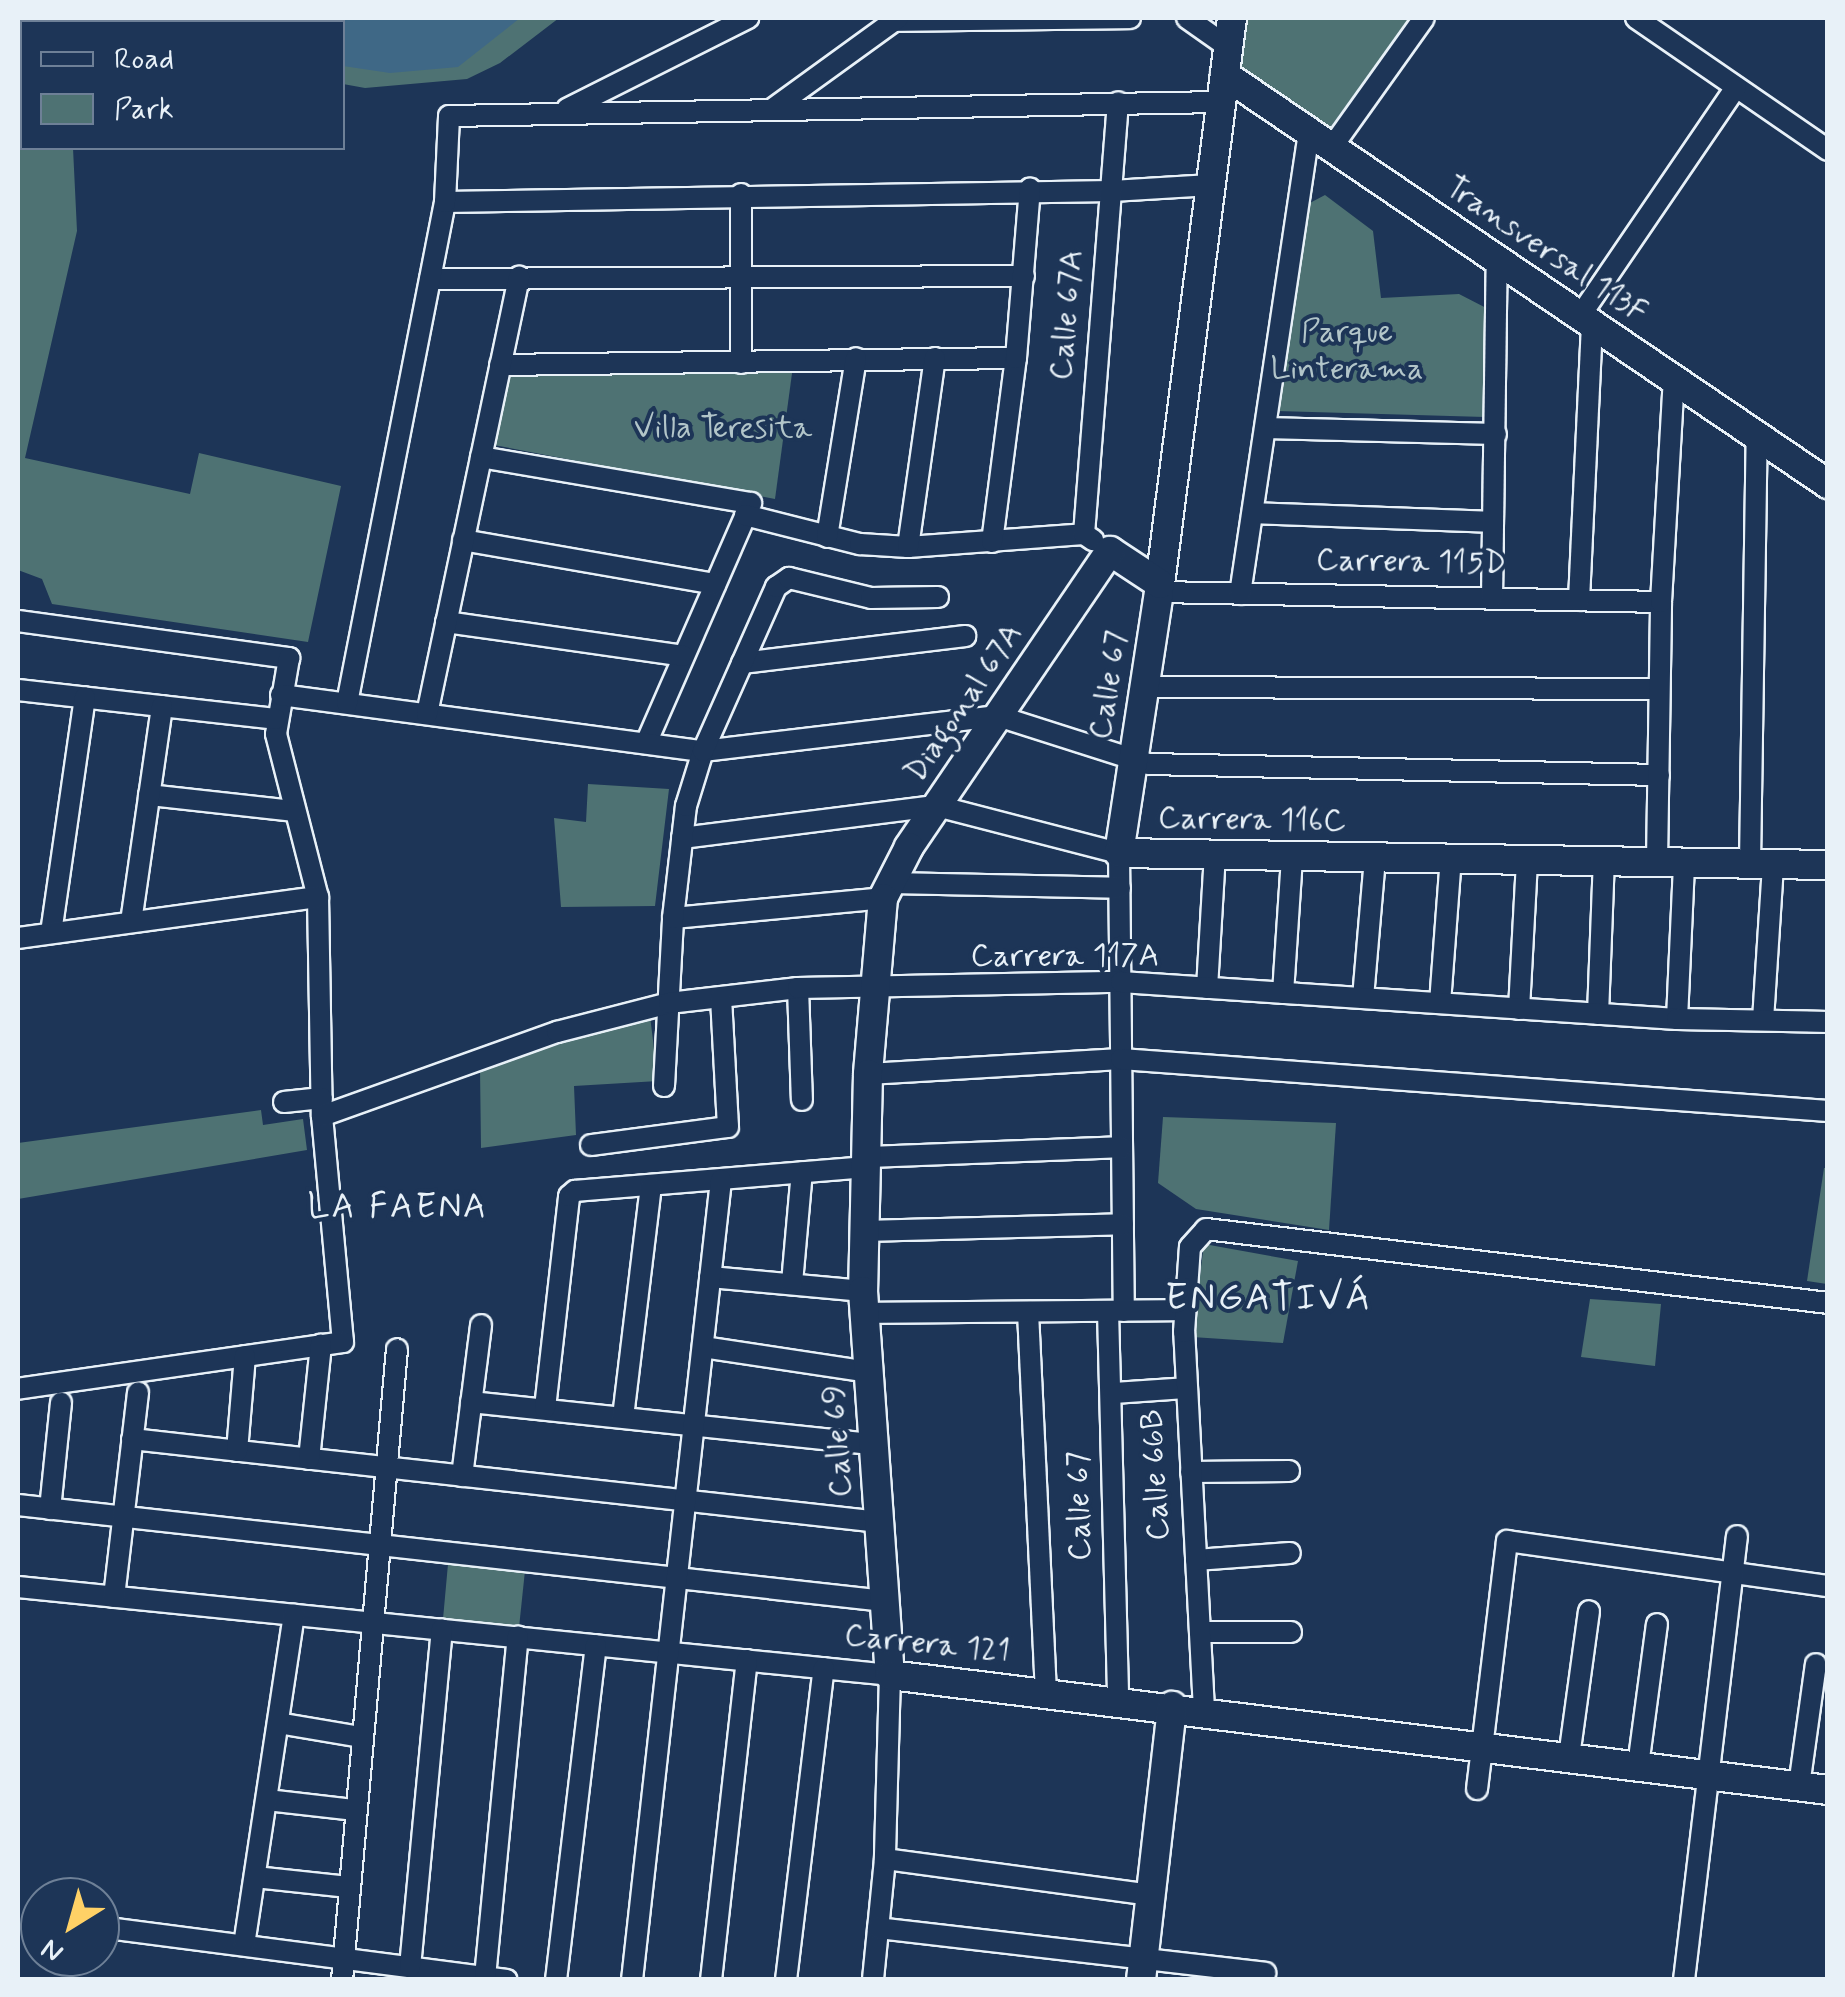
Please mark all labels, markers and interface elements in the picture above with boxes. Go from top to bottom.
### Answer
legend [20,20,345,150]
text: Road [114,40,174,79]
text: Park [114,90,174,129]
street label: Transversal 113F [1437,168,1655,332]
street label: Calle 67A [1042,248,1092,382]
park label: Parque Linterama [1271,314,1423,389]
park label: Villa Teresita [634,409,812,447]
street label: Carrera 115D [1316,541,1506,583]
street label: Diagonal 67A [897,616,1031,790]
street label: Calle 67 [1081,628,1137,742]
street label: Carrera 116C [1158,799,1346,841]
street label: Carrera 117A [970,937,1160,975]
district label: LA FAENA [305,1186,491,1228]
district label: ENGATIVÁ [1168,1276,1370,1322]
street label: Calle 69 [815,1383,861,1499]
street label: Calle 66B [1133,1408,1179,1542]
street label: Calle 67 [1060,1451,1100,1561]
street label: Carrera 121 [843,1616,1011,1672]
north arrow [20,1877,120,1977]
text: N [34,1929,71,1970]

